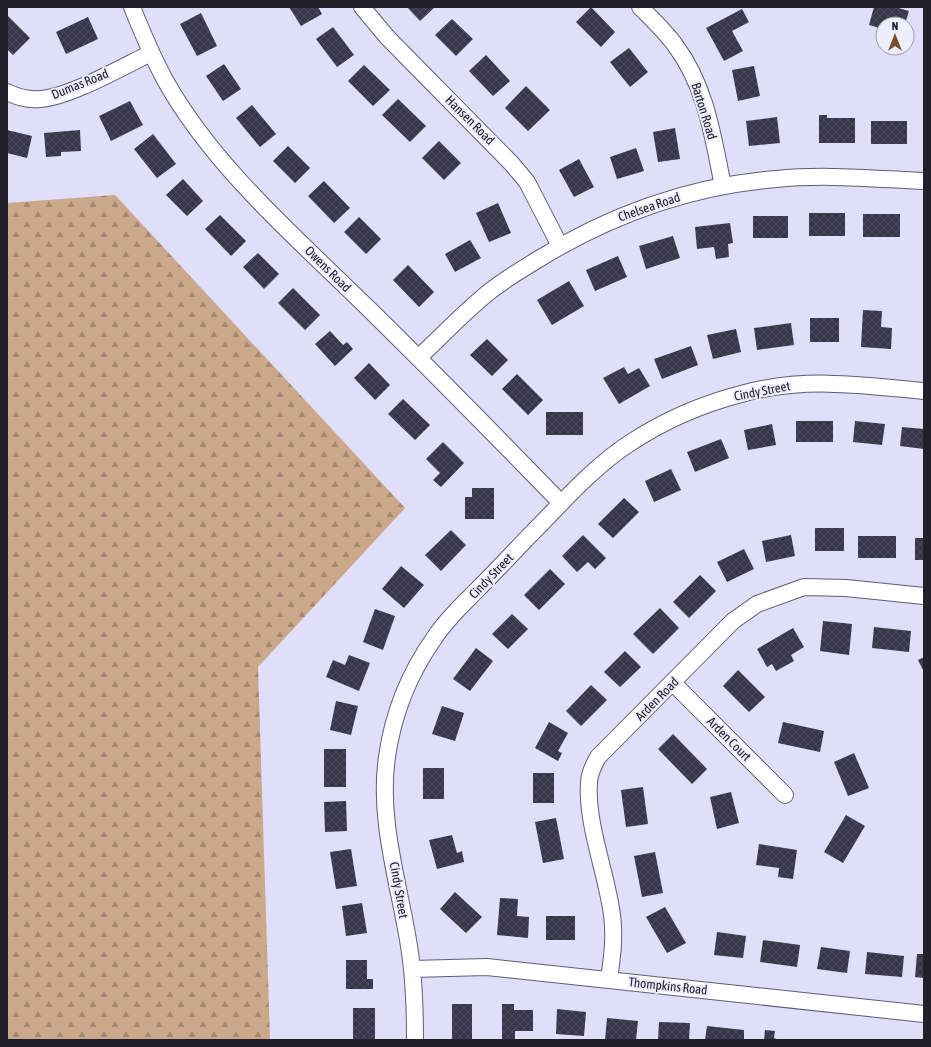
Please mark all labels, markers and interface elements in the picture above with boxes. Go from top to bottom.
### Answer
north arrow [875,16,915,56]
text: N [892,20,898,32]
street label: Dumas Road [49,66,111,102]
street label: Barton Road [688,81,720,141]
street label: Hansen Road [442,92,498,148]
street label: Chelsea Road [616,189,682,225]
street label: Owens Road [302,243,354,295]
street label: Cindy Street [733,378,792,404]
street label: Cindy Street [466,550,516,602]
street label: Arden Road [632,674,682,724]
street label: Arden Court [704,714,754,764]
street label: Cindy Street [387,861,411,920]
street label: Thompkins Road [628,974,708,998]

